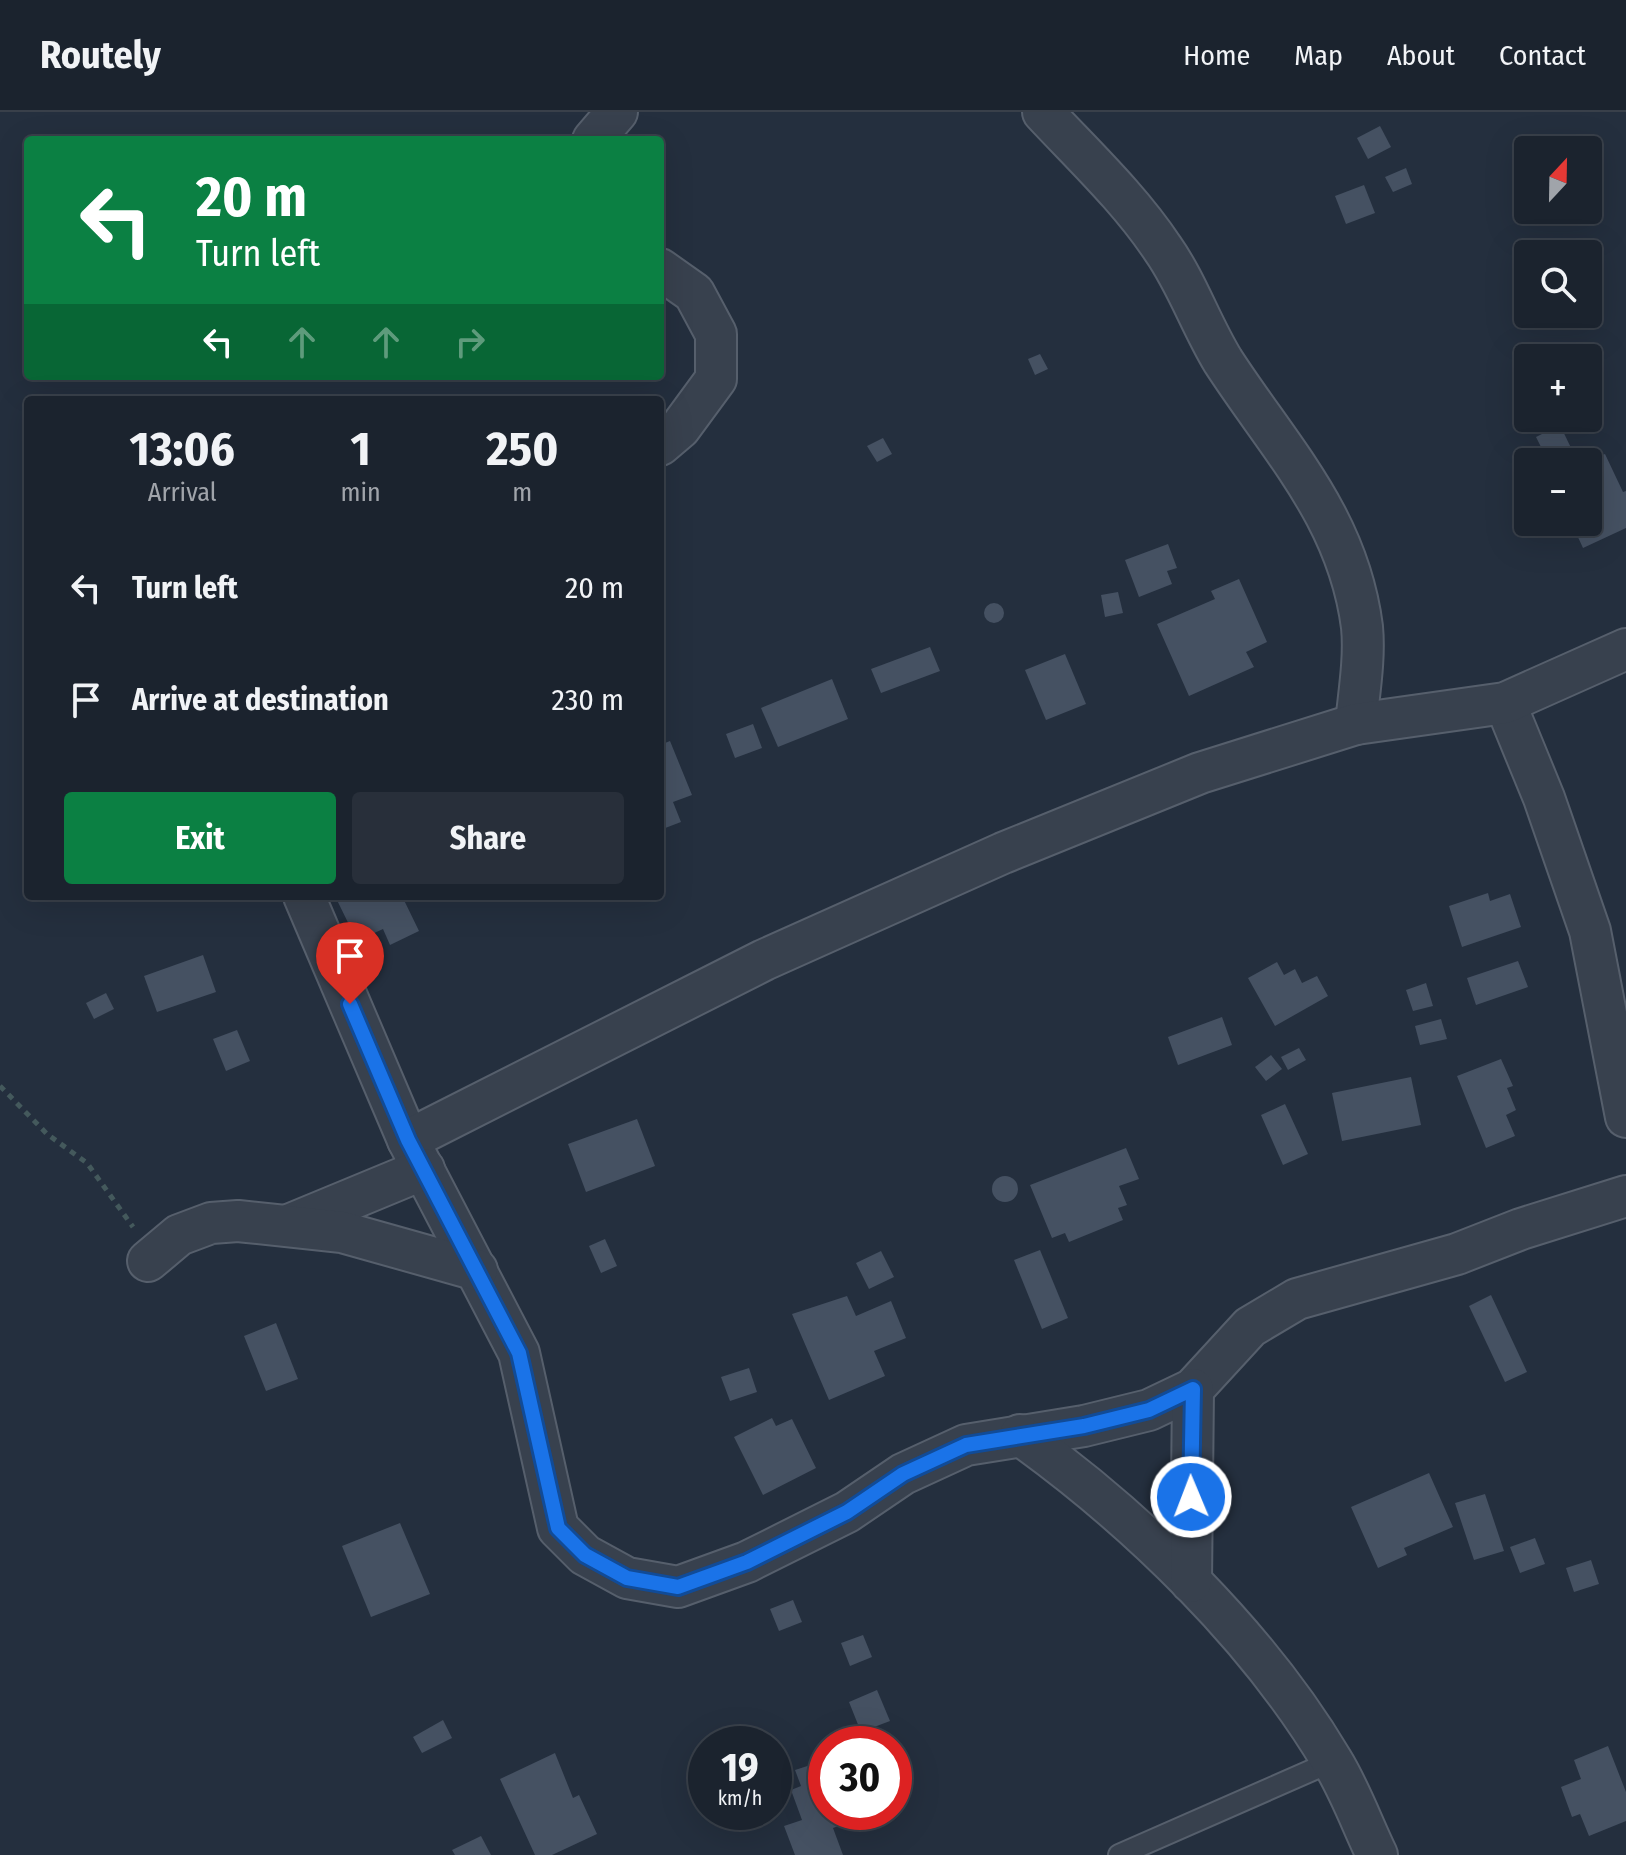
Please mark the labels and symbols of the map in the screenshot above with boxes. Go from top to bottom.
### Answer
north arrow [1514,136,1602,224]
pin [316,922,384,1004]
position arrow [1149,1455,1233,1539]
speed limit sign: 30 [808,1726,912,1830]

